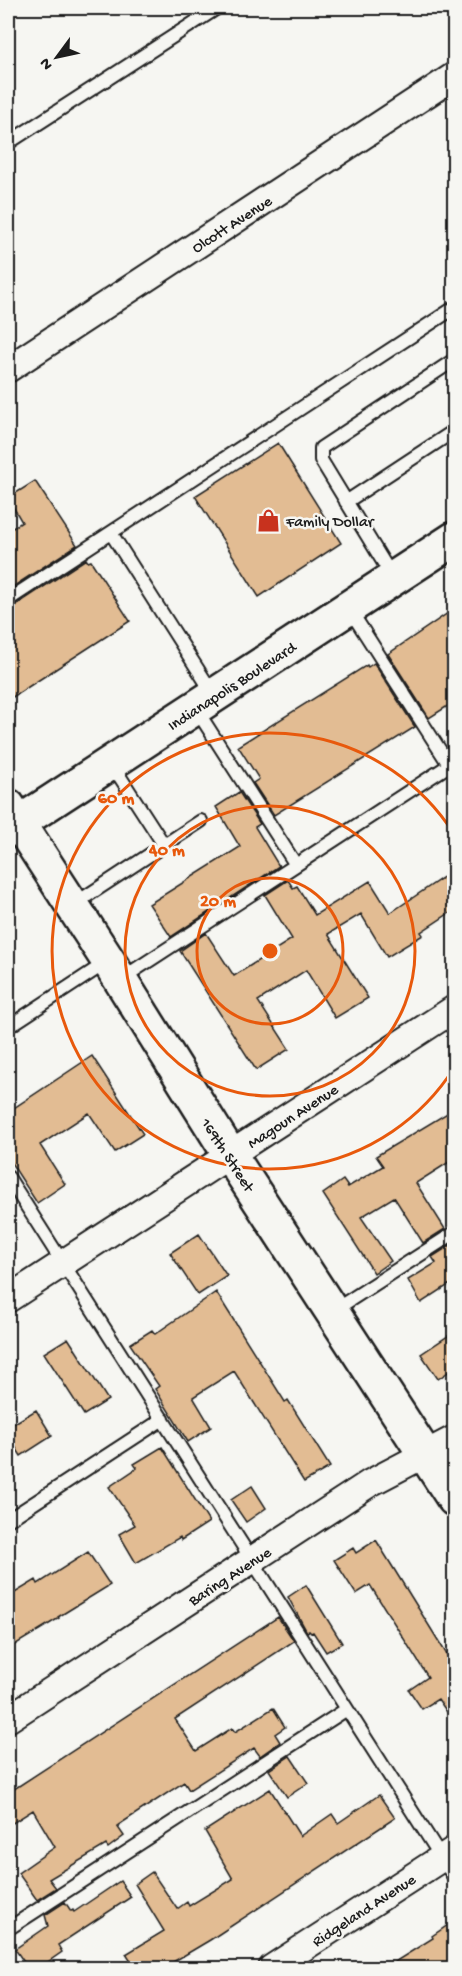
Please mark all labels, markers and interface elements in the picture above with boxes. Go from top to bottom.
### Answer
north arrow [27,27,87,87]
text: N [36,53,58,73]
street label: Olcott Avenue [189,193,277,259]
shop icon: Family Dollar [255,507,281,533]
place label: Family Dollar [285,514,375,533]
street label: Indianapolis Boulevard [165,638,302,737]
text: 60 m [98,789,134,810]
text: 40 m [148,841,185,862]
text: 20 m [200,892,236,913]
centre of rings [260,941,280,961]
street label: Magoun Avenue [245,1081,343,1154]
street label: 169th Street [195,1115,258,1198]
street label: Baring Avenue [185,1544,276,1612]
street label: Ridgeland Avenue [309,1871,421,1953]

